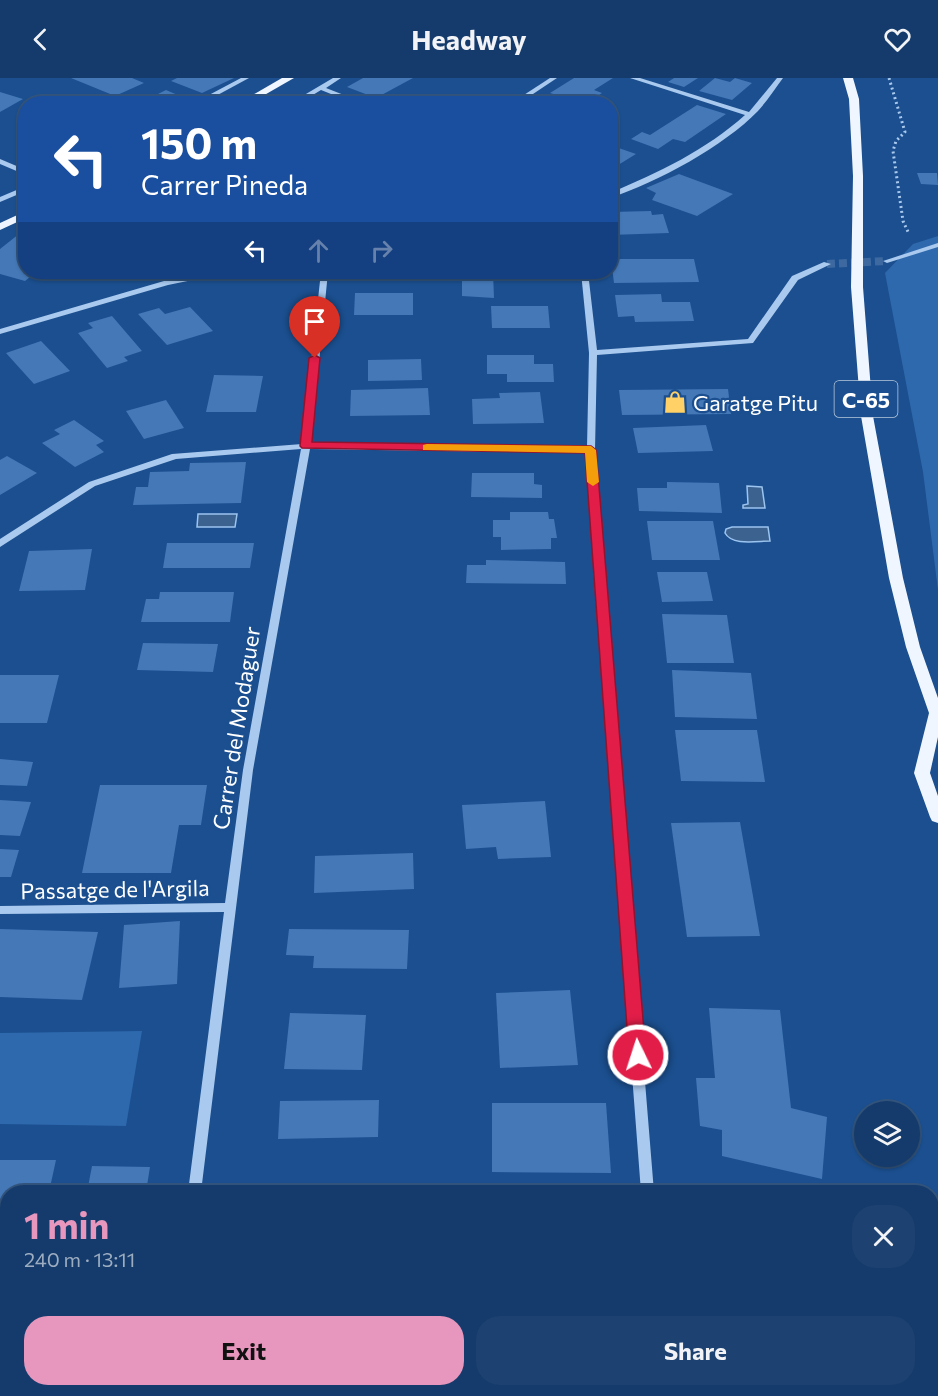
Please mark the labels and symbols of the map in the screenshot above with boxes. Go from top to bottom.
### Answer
pin [289,296,340,358]
road number: C-65 [834,381,898,417]
shop icon: Garatge Pitu [662,389,688,415]
place label: Garatge Pitu [693,389,818,416]
street label: Carrer del Modaguer [207,624,265,832]
street label: Passatge de l'Argila [20,874,210,904]
position arrow [606,1023,670,1087]

